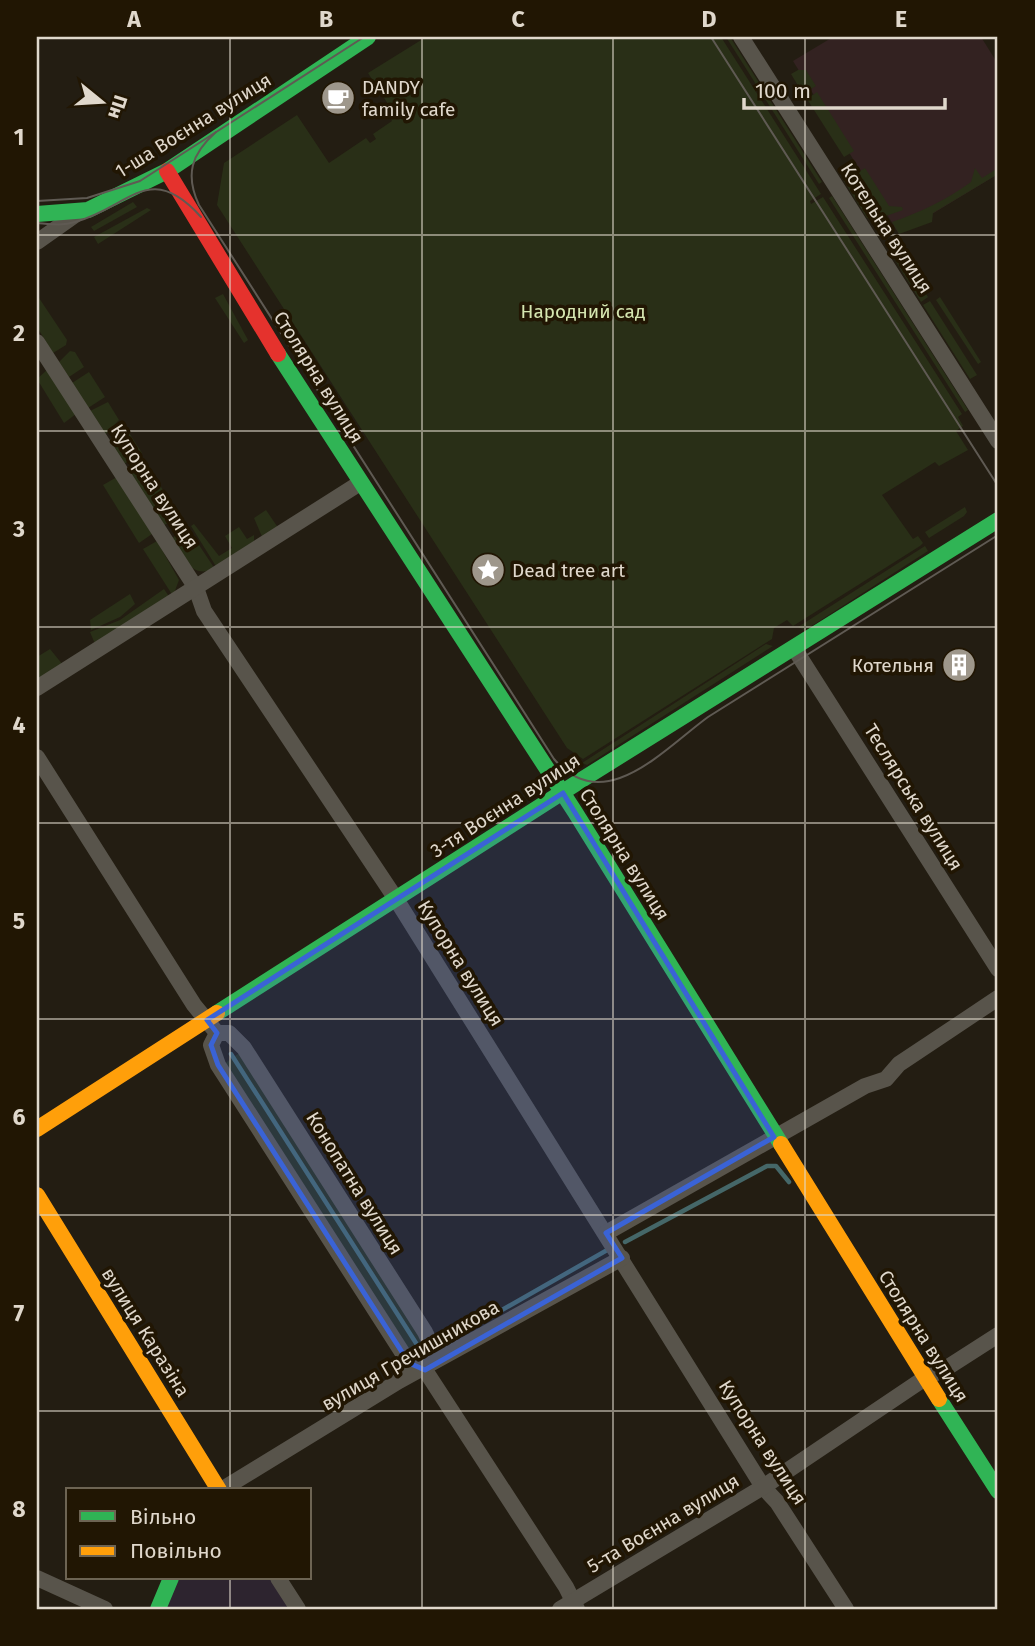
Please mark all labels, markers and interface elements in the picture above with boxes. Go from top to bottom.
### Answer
text: A [126,5,141,33]
text: B [319,5,333,33]
text: C [511,5,525,33]
text: D [702,5,717,33]
text: E [895,5,907,33]
north arrow [66,66,136,136]
scale bar [744,66,946,110]
street label: 1-ша Воєнна вулиця [111,68,276,183]
place label: DANDY family cafe [362,76,455,121]
text: 100 m [755,78,811,104]
cafe icon: DANDY family cafe [319,79,357,117]
text: Пн [103,92,132,122]
text: 1 [14,123,24,151]
street label: Котельна вулиця [836,159,937,298]
park label: Народний сад [521,300,645,323]
street label: Столярна вулиця [269,307,368,448]
text: 2 [13,319,25,347]
street label: Купорна вулиця [106,420,203,553]
text: 3 [12,515,25,543]
place icon: Dead tree art [469,551,507,589]
place label: Dead tree art [512,559,625,582]
building icon: Котельня [940,646,978,684]
place label: Котельня [852,654,934,677]
text: 4 [13,711,26,739]
street label: Теслярська вулиця [859,720,968,875]
street label: 3-тя Воєнна вулиця [426,748,584,862]
street label: Столярна вулиця [575,784,674,925]
street label: Купорна вулиця [413,896,509,1030]
text: 5 [13,907,25,935]
text: 6 [13,1103,26,1131]
street label: Конопатна вулиця [301,1108,408,1259]
street label: вулиця Каразіна [97,1263,195,1401]
street label: Столярна вулиця [874,1266,973,1407]
street label: вулиця Гречишникова [317,1295,503,1416]
text: 7 [14,1299,25,1327]
street label: Купорна вулиця [714,1376,811,1509]
street label: 5-та Воєнна вулиця [583,1469,743,1578]
legend [66,1488,312,1580]
text: 8 [12,1495,26,1523]
text: Вільно [130,1504,196,1530]
text: Повільно [130,1538,222,1564]

